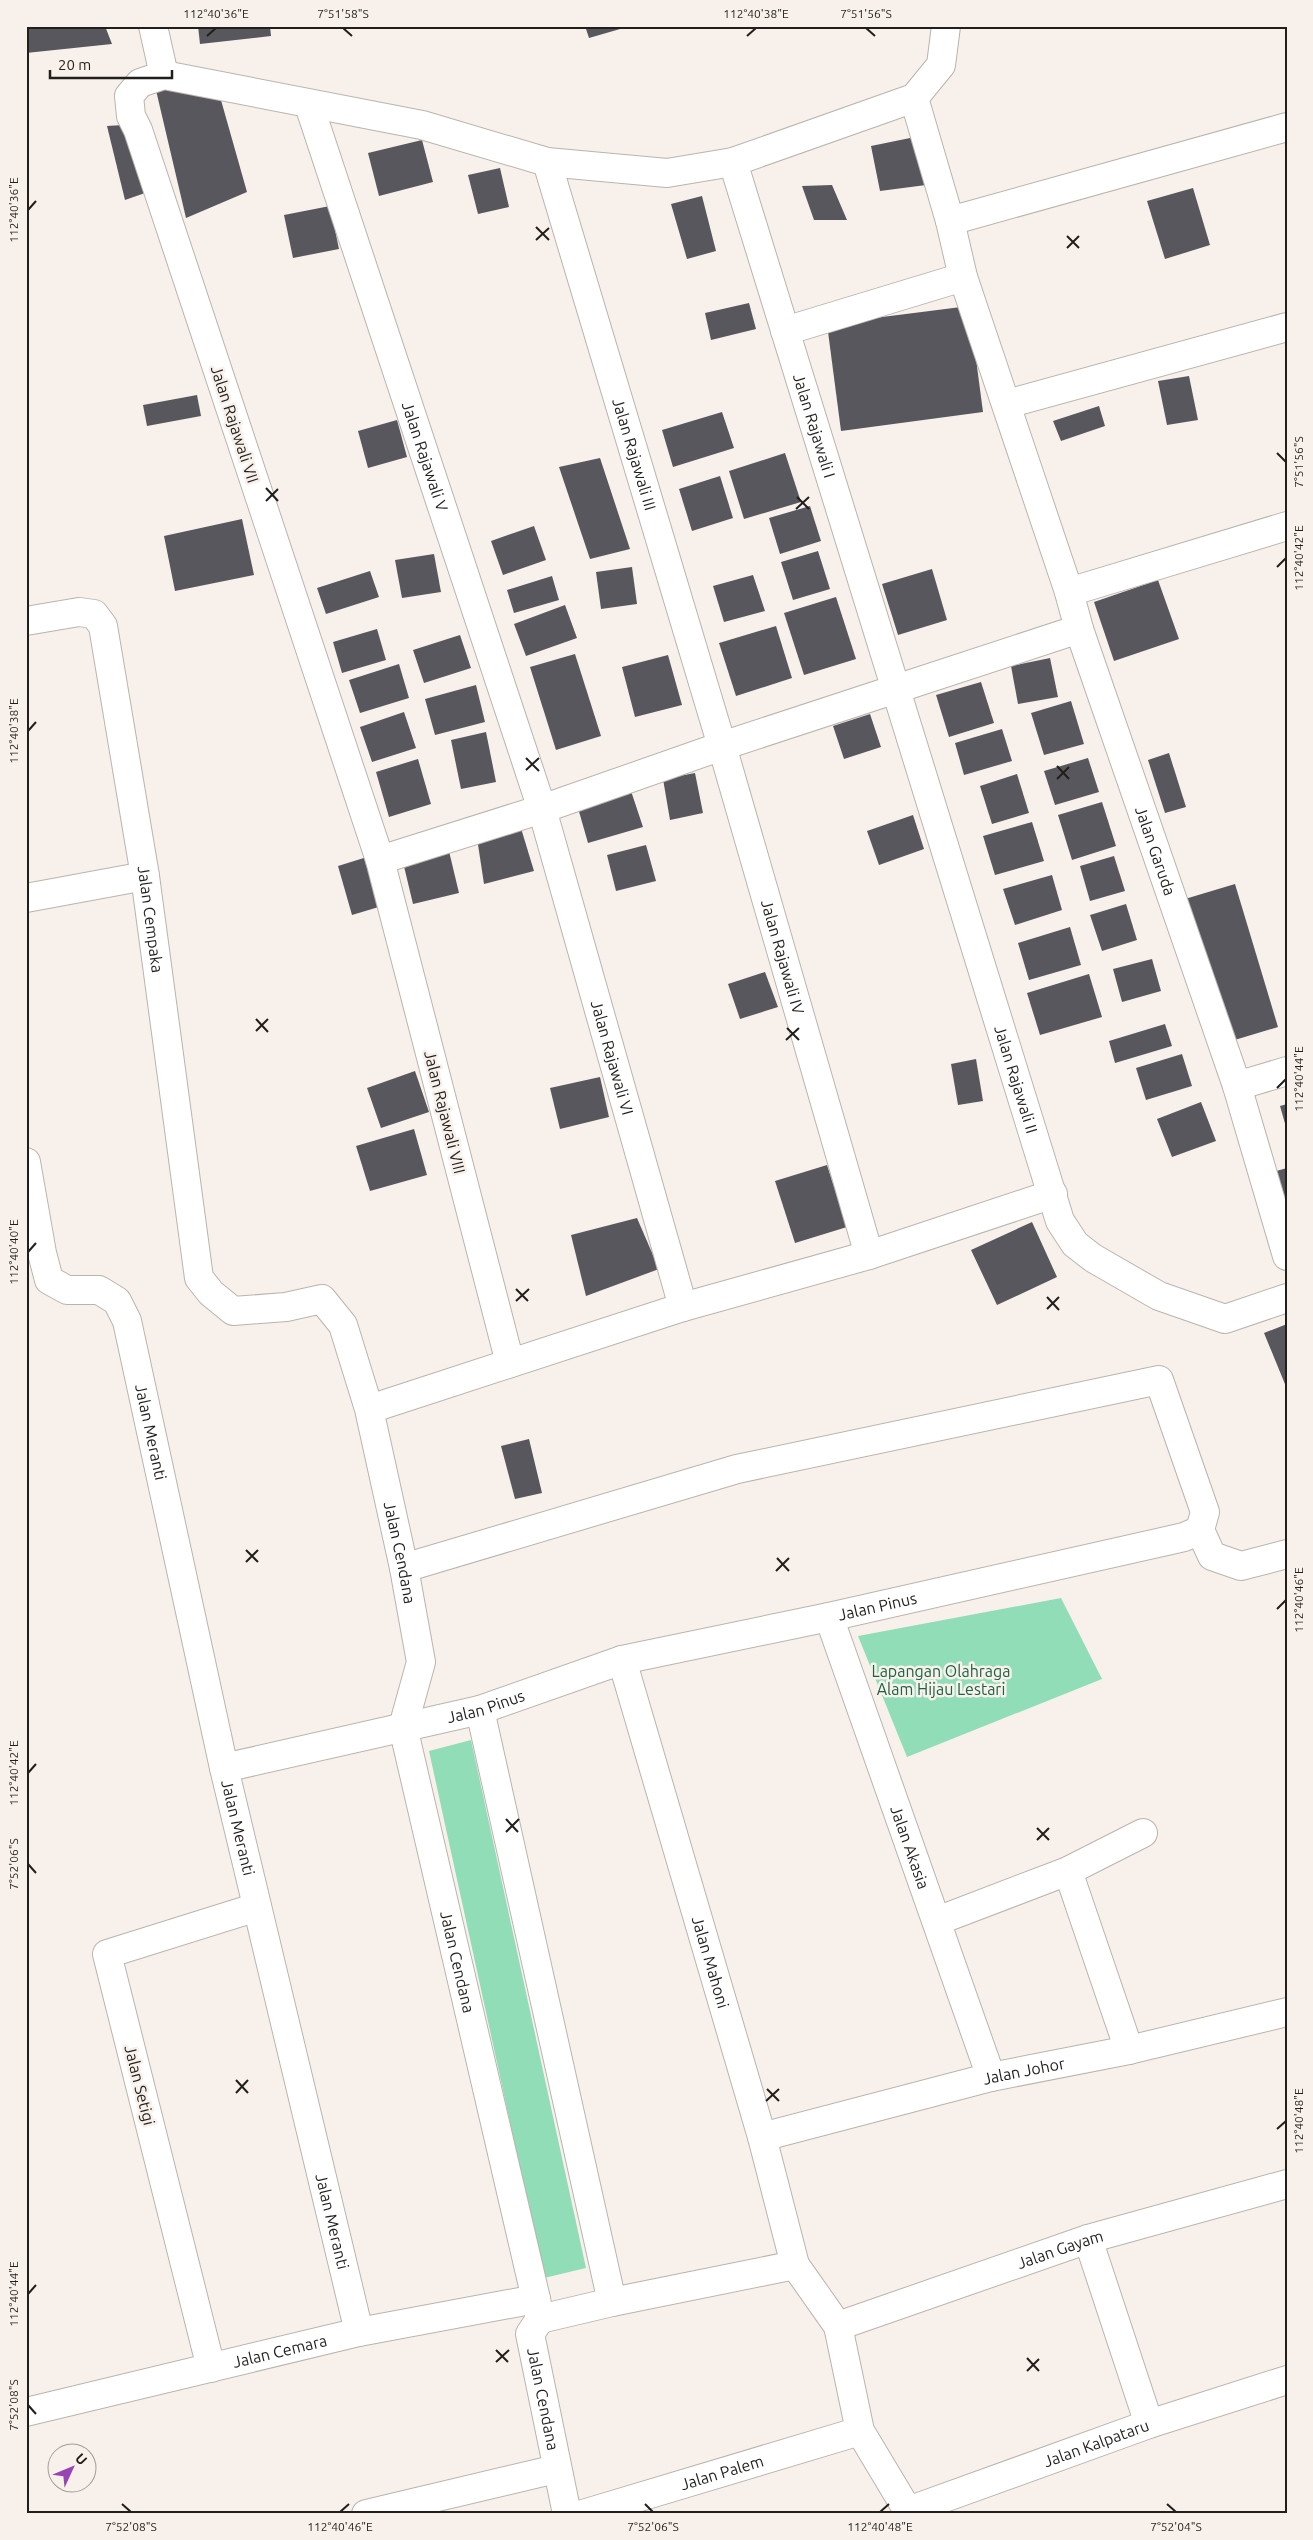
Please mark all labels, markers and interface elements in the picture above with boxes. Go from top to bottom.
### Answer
text: 112°40'36"E [183,7,249,20]
text: 7°51'58"S [317,7,369,20]
text: 112°40'38"E [723,7,789,20]
text: 7°51'56"S [840,7,892,20]
scale bar [50,48,172,80]
text: 20 m [58,56,91,73]
text: 112°40'36"E [7,177,20,243]
street label: Jalan Rajawali VII [208,363,262,485]
street label: Jalan Rajawali I [790,371,839,480]
street label: Jalan Rajawali III [609,396,660,513]
street label: Jalan Rajawali V [399,399,452,513]
text: 7°51'56"S [1292,436,1305,488]
text: 112°40'42"E [1292,525,1305,591]
text: 112°40'38"E [7,698,20,764]
street label: Jalan Garuda [1132,804,1179,898]
street label: Jalan Cempaka [134,864,167,974]
street label: Jalan Rajawali IV [758,897,808,1016]
street label: Jalan Rajawali VI [588,998,637,1117]
street label: Jalan Rajawali II [991,1023,1041,1136]
text: 112°40'44"E [1292,1046,1305,1112]
street label: Jalan Rajawali VIII [421,1048,469,1176]
text: 112°40'40"E [7,1219,20,1285]
street label: Jalan Meranti [132,1382,170,1482]
street label: Jalan Cendana [381,1500,419,1605]
text: 112°40'46"E [1292,1567,1305,1633]
street label: Jalan Pinus [836,1589,918,1624]
park label: Lapangan Olahraga Alam Hijau Lestari [871,1662,1011,1698]
street label: Jalan Pinus [445,1686,527,1726]
text: 112°40'42"E [7,1740,20,1806]
street label: Jalan Meranti [218,1778,258,1877]
street label: Jalan Akasia [887,1803,933,1891]
text: 7°52'06"S [7,1838,20,1890]
street label: Jalan Cendana [437,1909,478,2015]
street label: Jalan Mahoni [689,1914,733,2010]
street label: Jalan Setigi [121,2043,159,2127]
street label: Jalan Johor [981,2054,1066,2088]
text: 112°40'48"E [1292,2088,1305,2154]
street label: Jalan Meranti [312,2172,353,2271]
street label: Jalan Gayam [1015,2226,1105,2272]
text: 112°40'44"E [7,2261,20,2327]
street label: Jalan Cemara [231,2331,329,2371]
street label: Jalan Cendana [524,2346,563,2452]
text: 7°52'08"S [7,2379,20,2431]
street label: Jalan Kalpataru [1041,2416,1151,2470]
north arrow [48,2442,98,2492]
text: U [72,2450,91,2468]
street label: Jalan Palem [678,2451,766,2493]
text: 7°52'08"S [105,2520,157,2533]
text: 112°40'46"E [307,2520,373,2533]
text: 7°52'06"S [627,2520,679,2533]
text: 112°40'48"E [847,2520,913,2533]
text: 7°52'04"S [1150,2520,1202,2533]

